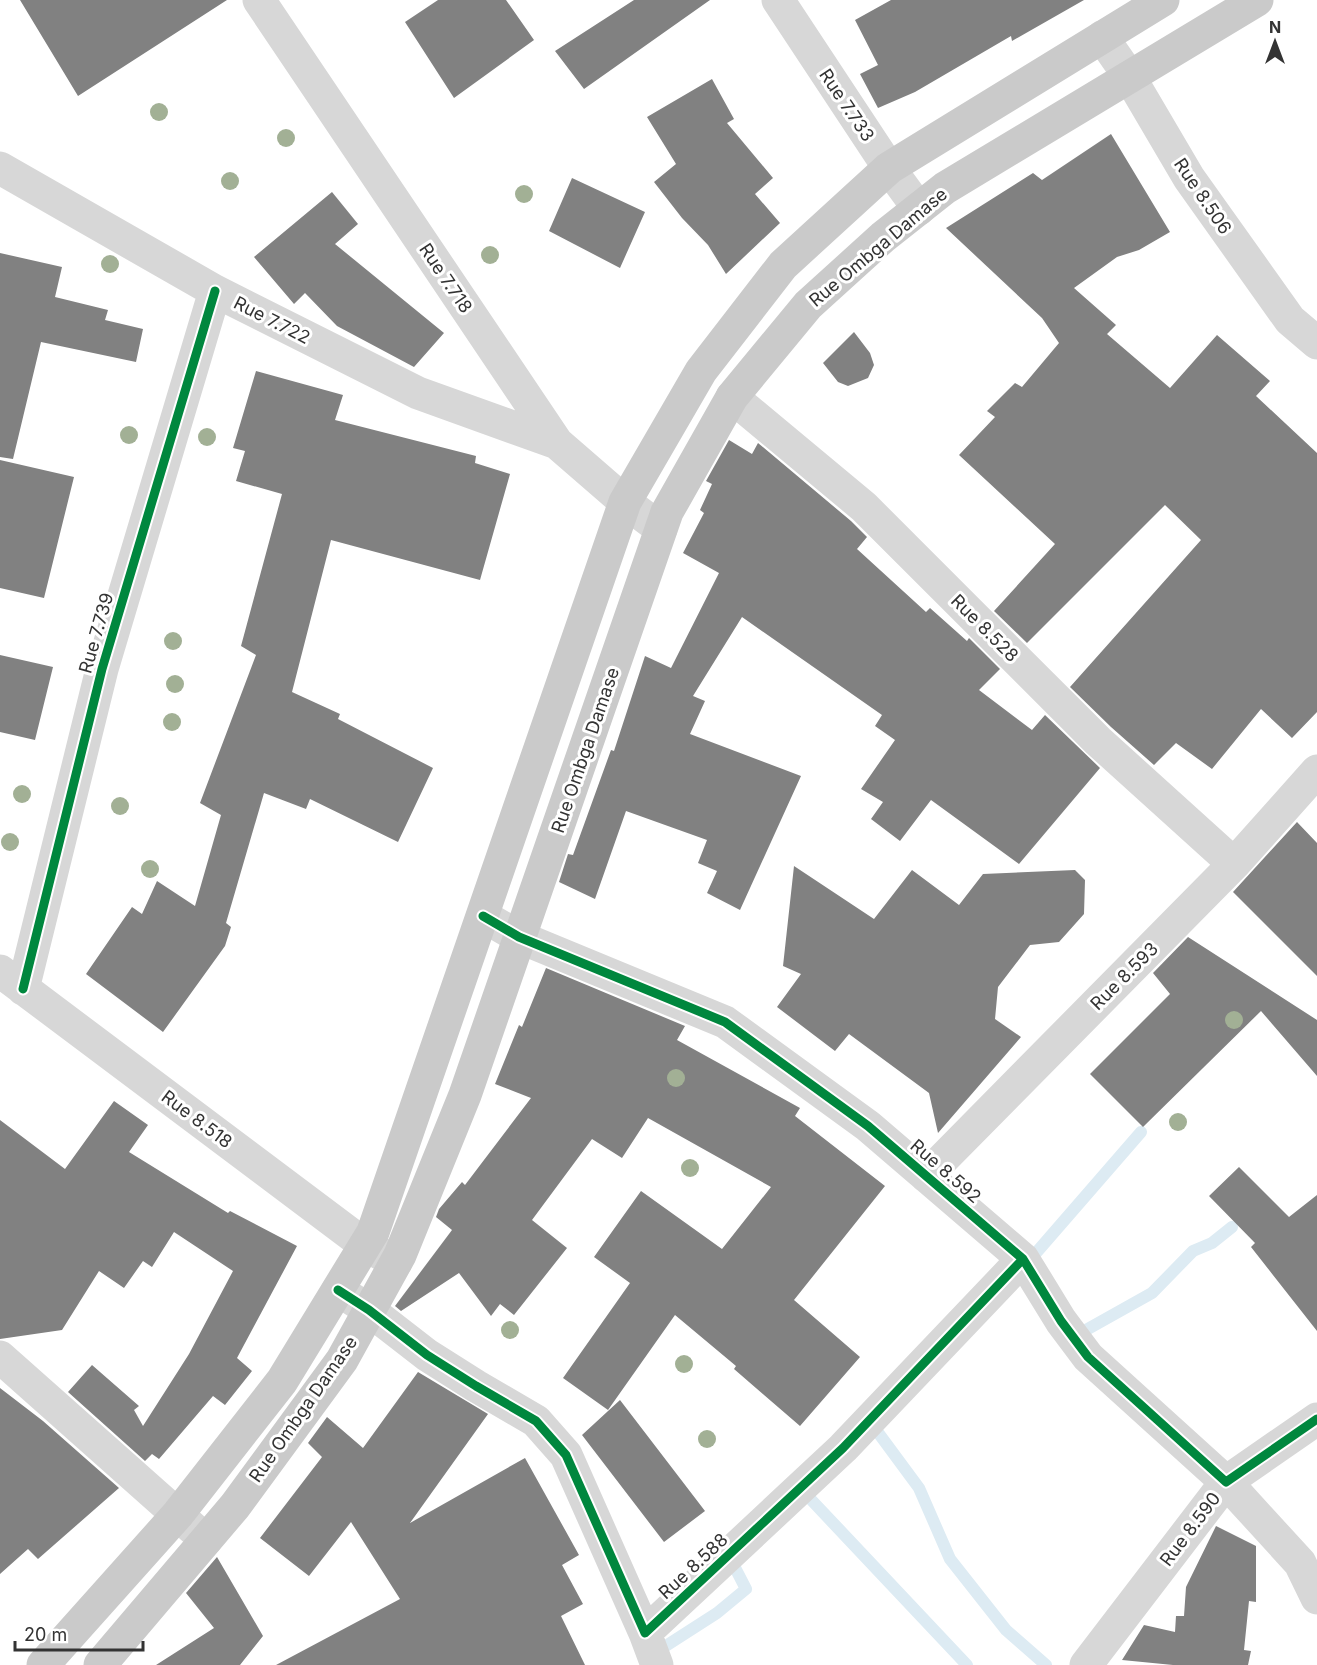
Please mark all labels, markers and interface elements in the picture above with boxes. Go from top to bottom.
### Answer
north arrow [1245,12,1305,72]
text: N [1269,17,1281,37]
street label: Rue 7.733 [815,65,879,145]
street label: Rue 8.506 [1170,154,1236,238]
street label: Rue Ombga Damase [805,183,951,311]
street label: Rue 7.718 [415,239,477,317]
street label: Rue 7.722 [230,292,314,348]
street label: Rue 7.739 [74,590,118,676]
street label: Rue 8.528 [947,590,1023,666]
street label: Rue Ombga Damase [547,665,623,835]
street label: Rue 8.593 [1086,938,1162,1014]
street label: Rue 8.518 [158,1086,236,1152]
street label: Rue 8.592 [906,1135,986,1207]
street label: Rue Ombga Damase [245,1332,361,1486]
street label: Rue 8.590 [1155,1488,1225,1570]
street label: Rue 8.588 [654,1529,732,1603]
scale bar [15,1614,142,1652]
text: 20 m [24,1624,67,1645]

